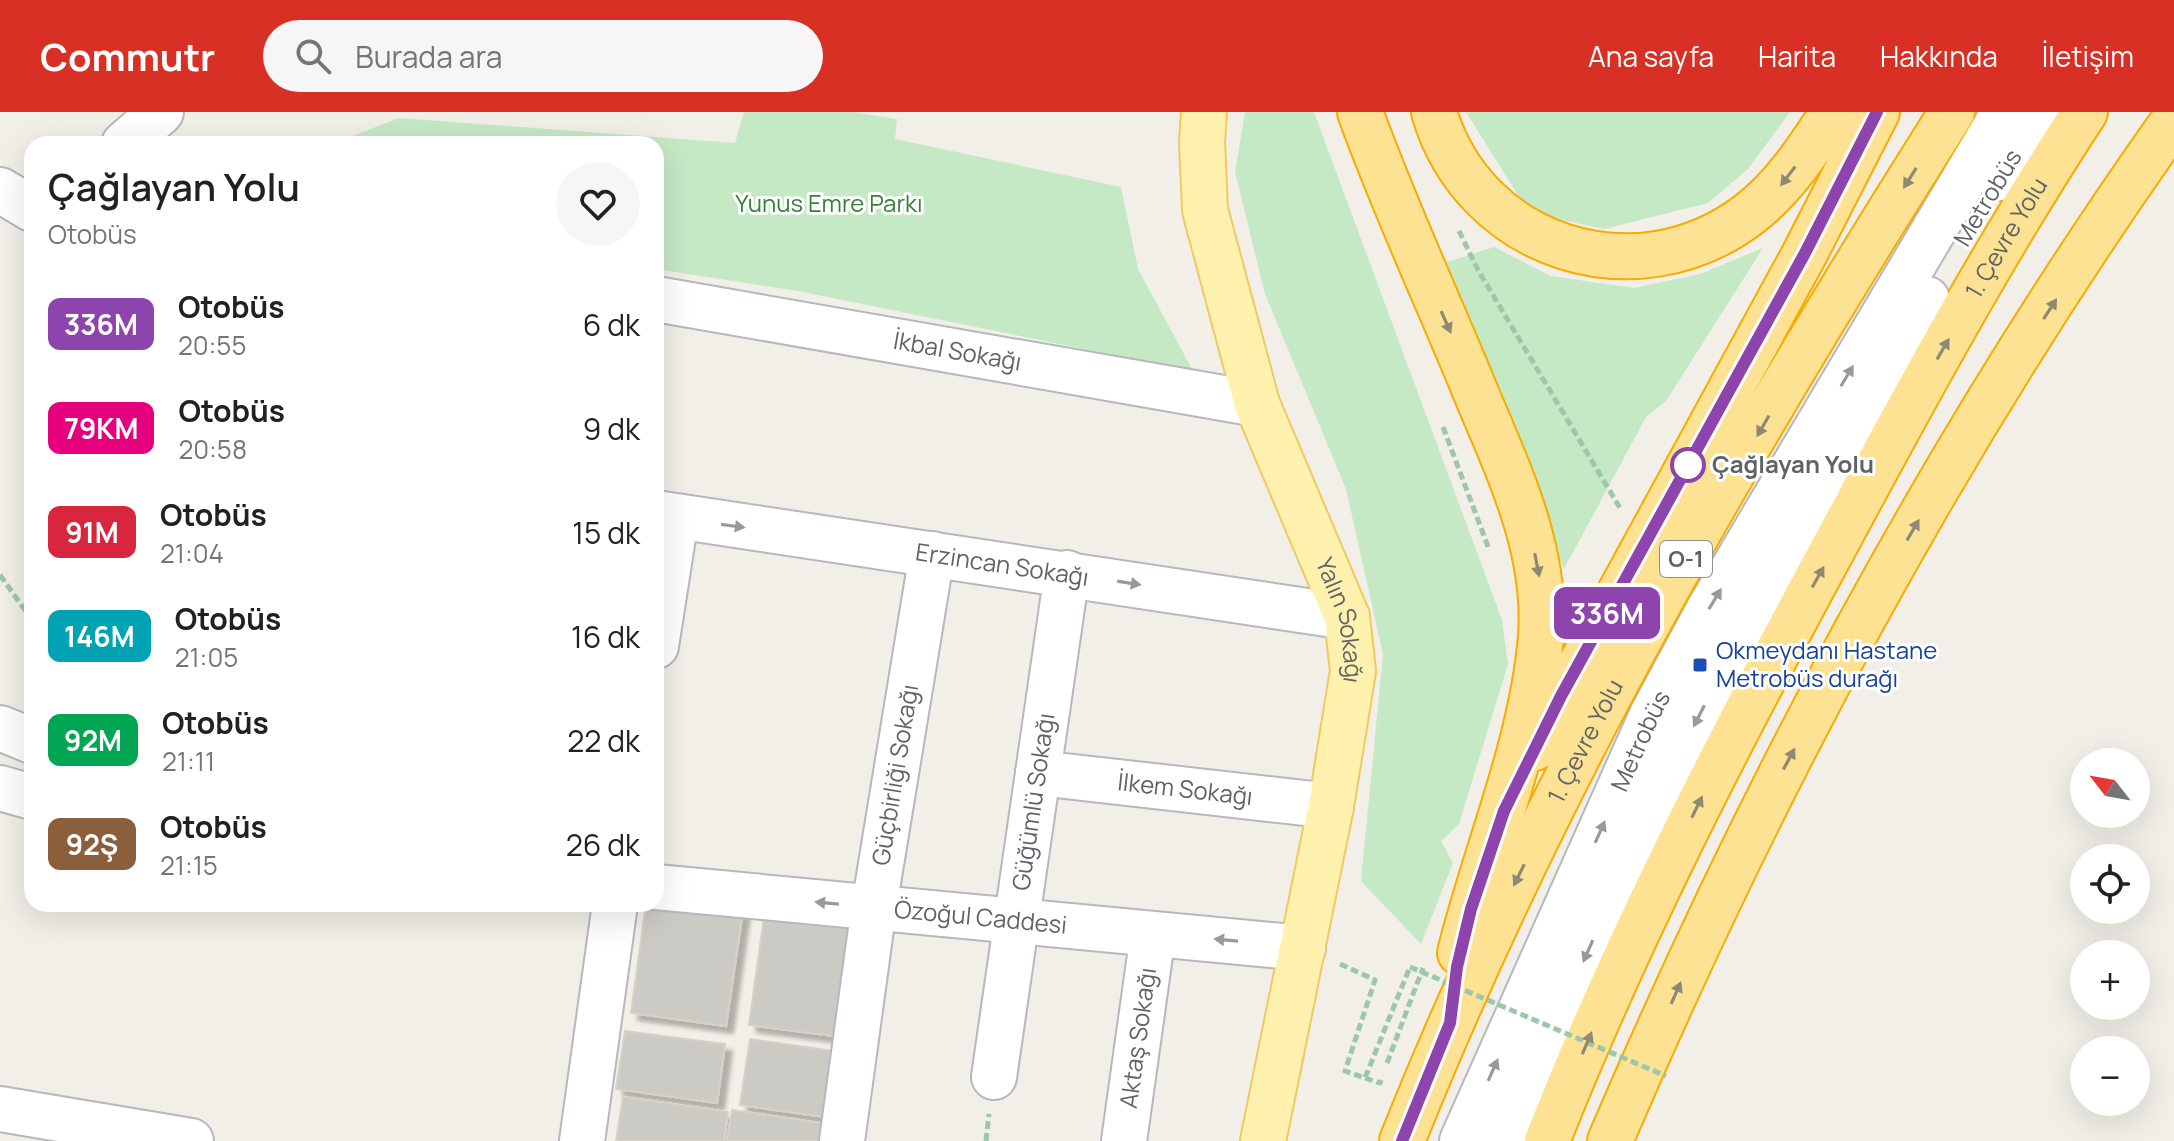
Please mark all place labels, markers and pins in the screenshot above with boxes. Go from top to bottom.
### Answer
place label: Çağlayan Yolu [1712,447,1874,480]
marker: Çağlayan Yolu [1671,448,1705,482]
place label: Okmeydanı Hastane Metrobüs durağı [1716,633,1937,694]
marker: Okmeydanı Hastane Metrobüs durağı [1691,656,1709,674]

